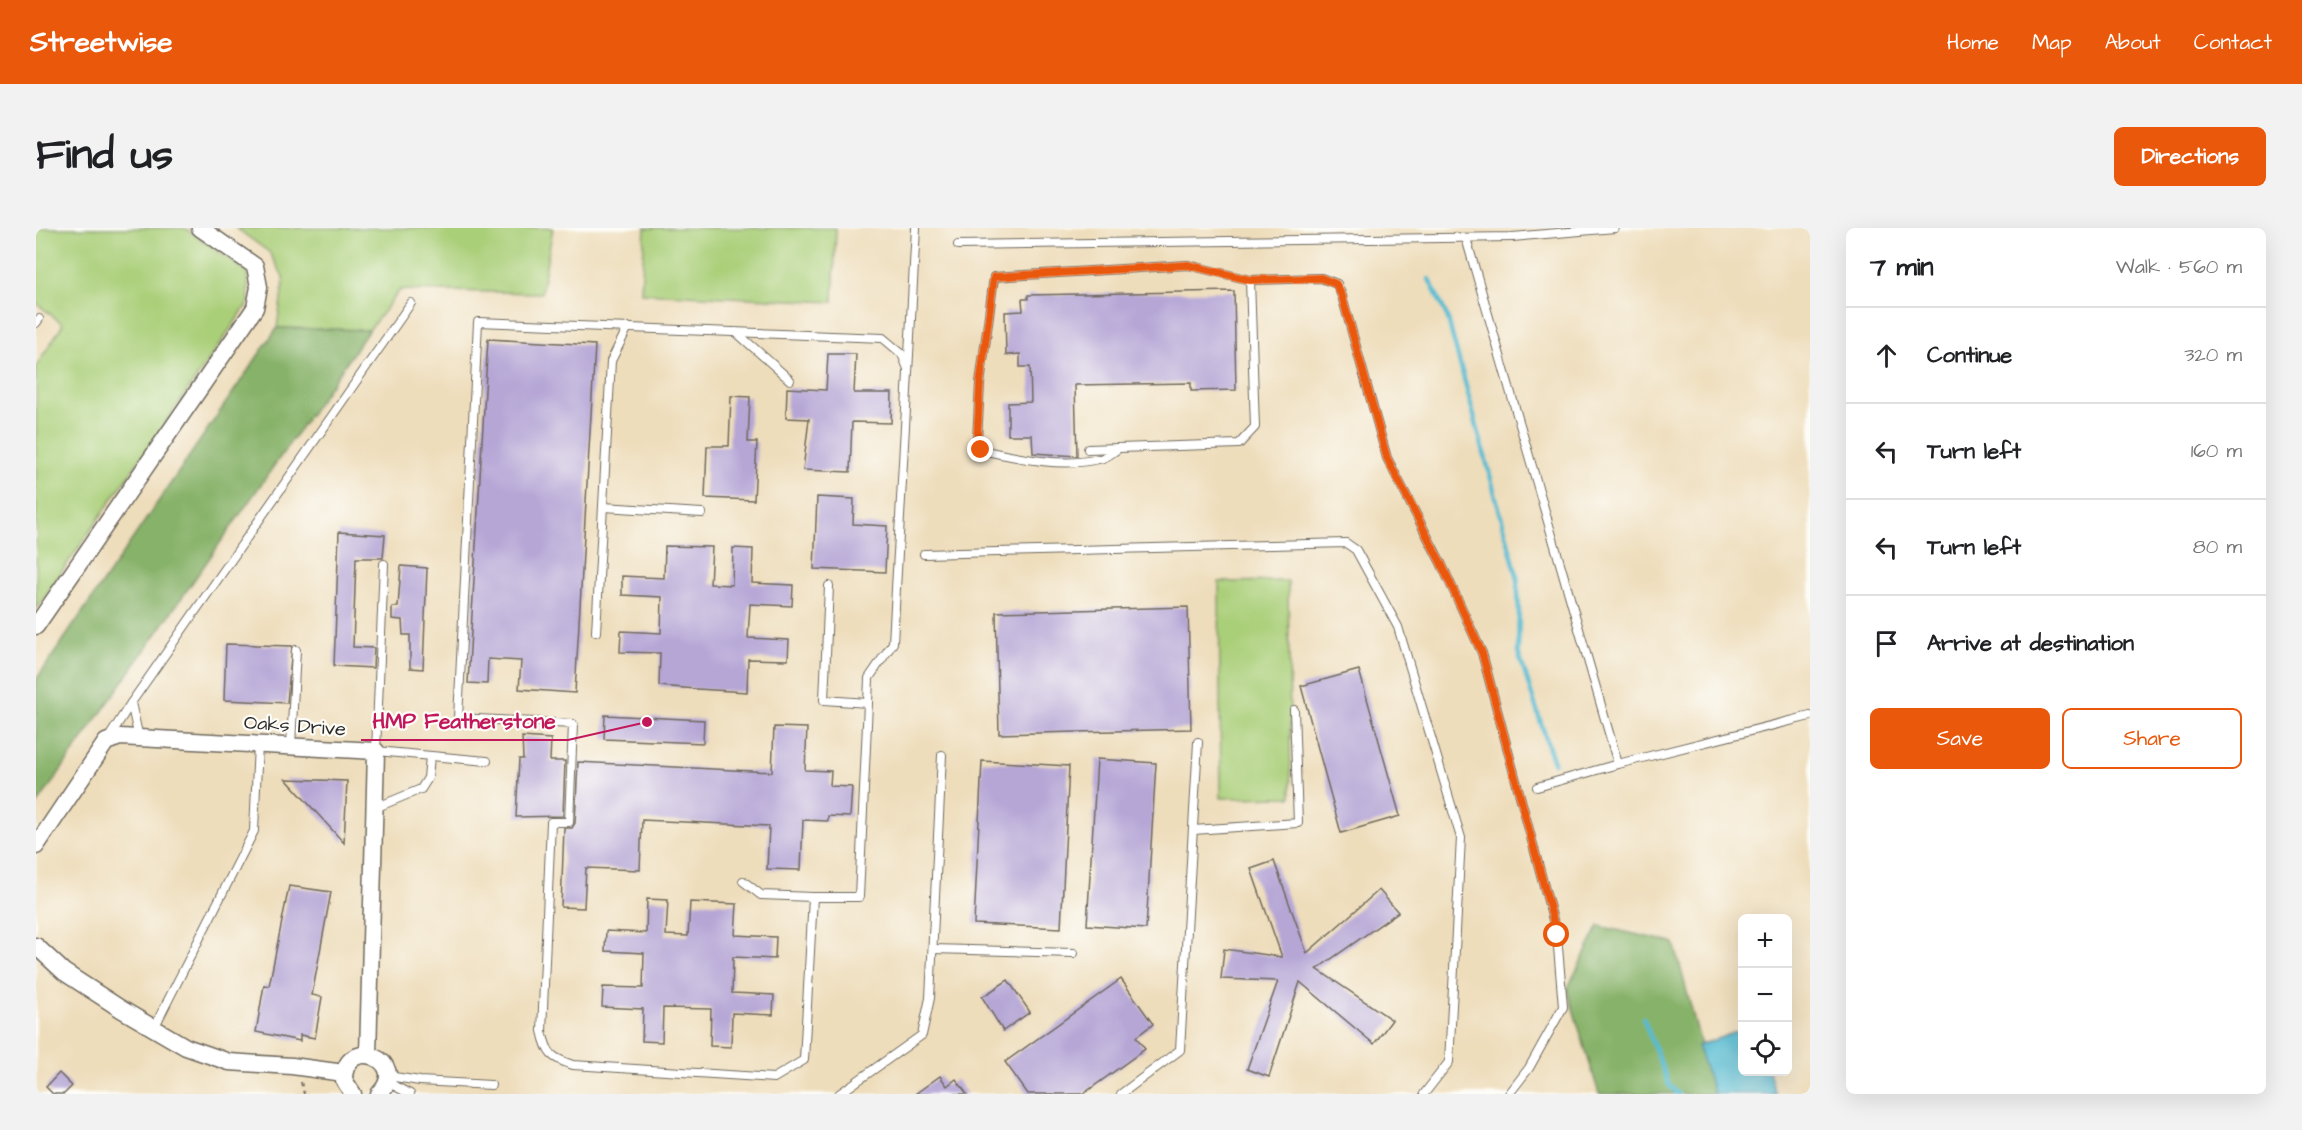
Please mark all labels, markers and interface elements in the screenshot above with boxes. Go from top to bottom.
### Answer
text: Streetwise [30,23,172,62]
text: Home [1947,28,1999,57]
text: Map [2032,28,2072,57]
text: About [2105,28,2161,57]
text: Contact [2194,28,2272,57]
text: Find us [36,127,173,185]
button: Directions [2114,127,2266,186]
text: 7 min [1870,249,1934,285]
text: Walk · 560 m [2116,253,2242,281]
icon: ahead [1870,339,1903,372]
text: Continue [1927,340,2012,371]
text: 320 m [2184,341,2242,369]
icon: left [1870,435,1903,468]
route end [967,436,993,462]
text: Turn left [1927,436,2021,467]
text: 160 m [2191,437,2242,465]
icon: left [1870,531,1903,564]
text: Turn left [1927,532,2021,563]
text: 80 m [2193,533,2242,561]
icon: arrive [1870,627,1903,660]
text: Arrive at destination [1927,628,2134,659]
callout: HMP Featherstone [361,701,568,740]
text: HMP Featherstone [372,707,556,736]
street label: Oaks Drive [243,708,347,744]
button: Save [1870,708,2050,769]
button: Share [2062,708,2242,769]
map controls [1738,914,1792,1076]
button: + [1738,914,1792,968]
route start [1543,921,1569,947]
button: − [1738,968,1792,1022]
button: locate [1738,1022,1792,1076]

